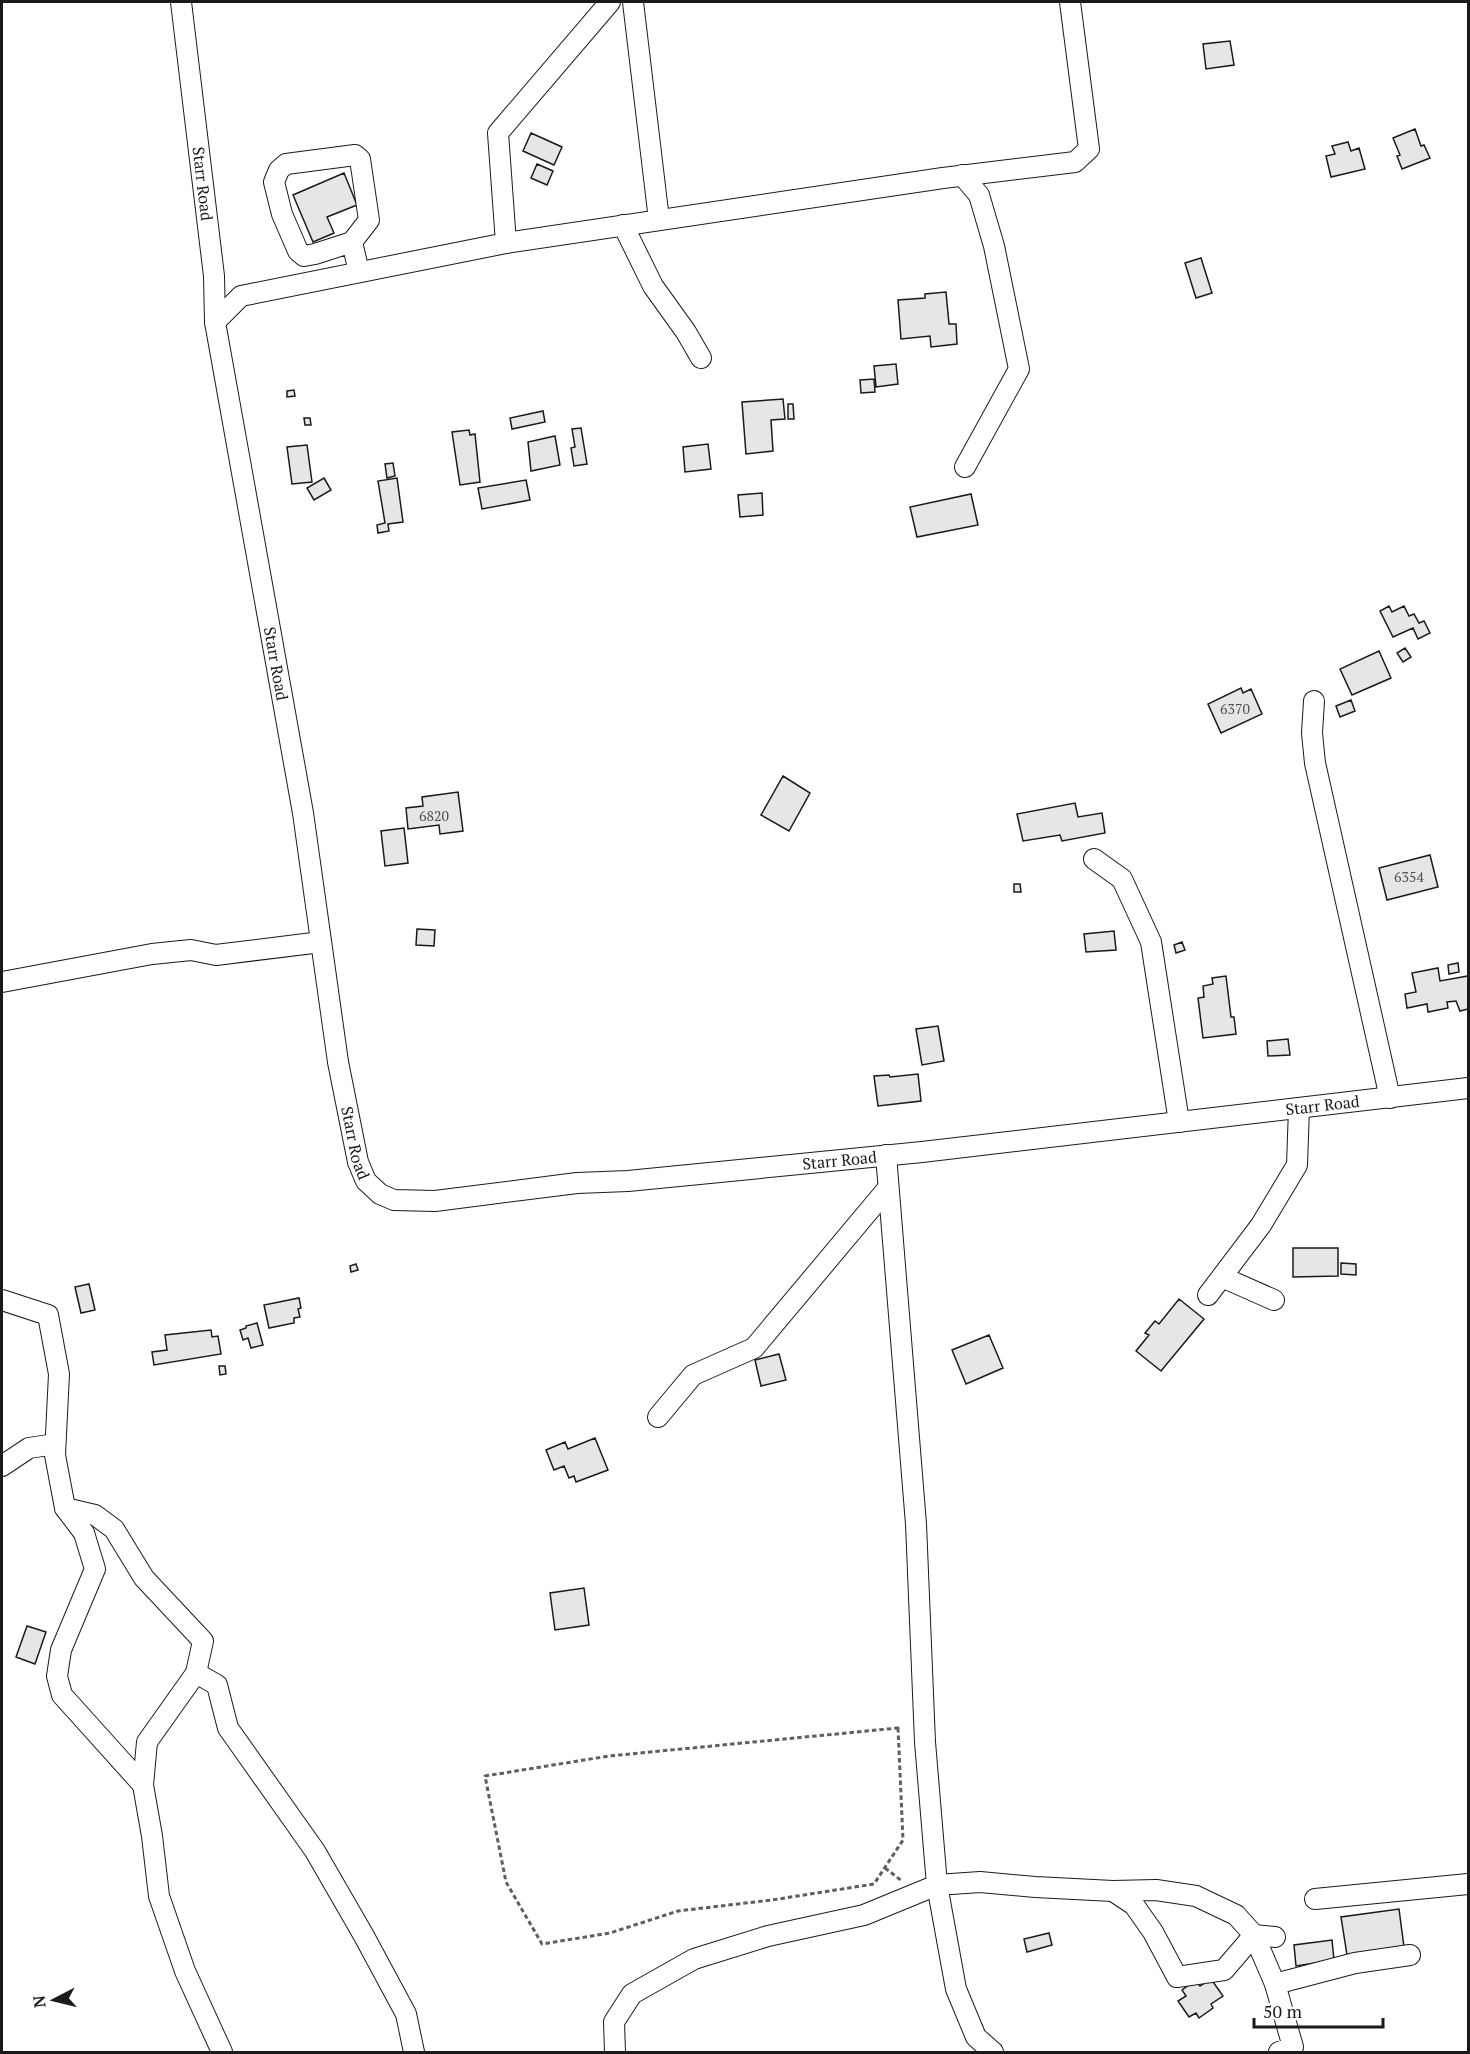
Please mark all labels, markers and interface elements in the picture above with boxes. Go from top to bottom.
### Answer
street label: Starr Road [188,145,218,222]
street label: Starr Road [259,625,294,702]
house number: 6370 [1220,699,1250,718]
house number: 6820 [419,806,449,825]
house number: 6354 [1394,867,1424,886]
street label: Starr Road [1284,1090,1361,1120]
street label: Starr Road [336,1104,375,1183]
street label: Starr Road [801,1146,878,1175]
north arrow [24,1970,84,2030]
scale bar [1254,1991,1383,2029]
text: N [27,1994,51,2009]
text: 50 m [1263,1999,1303,2023]

